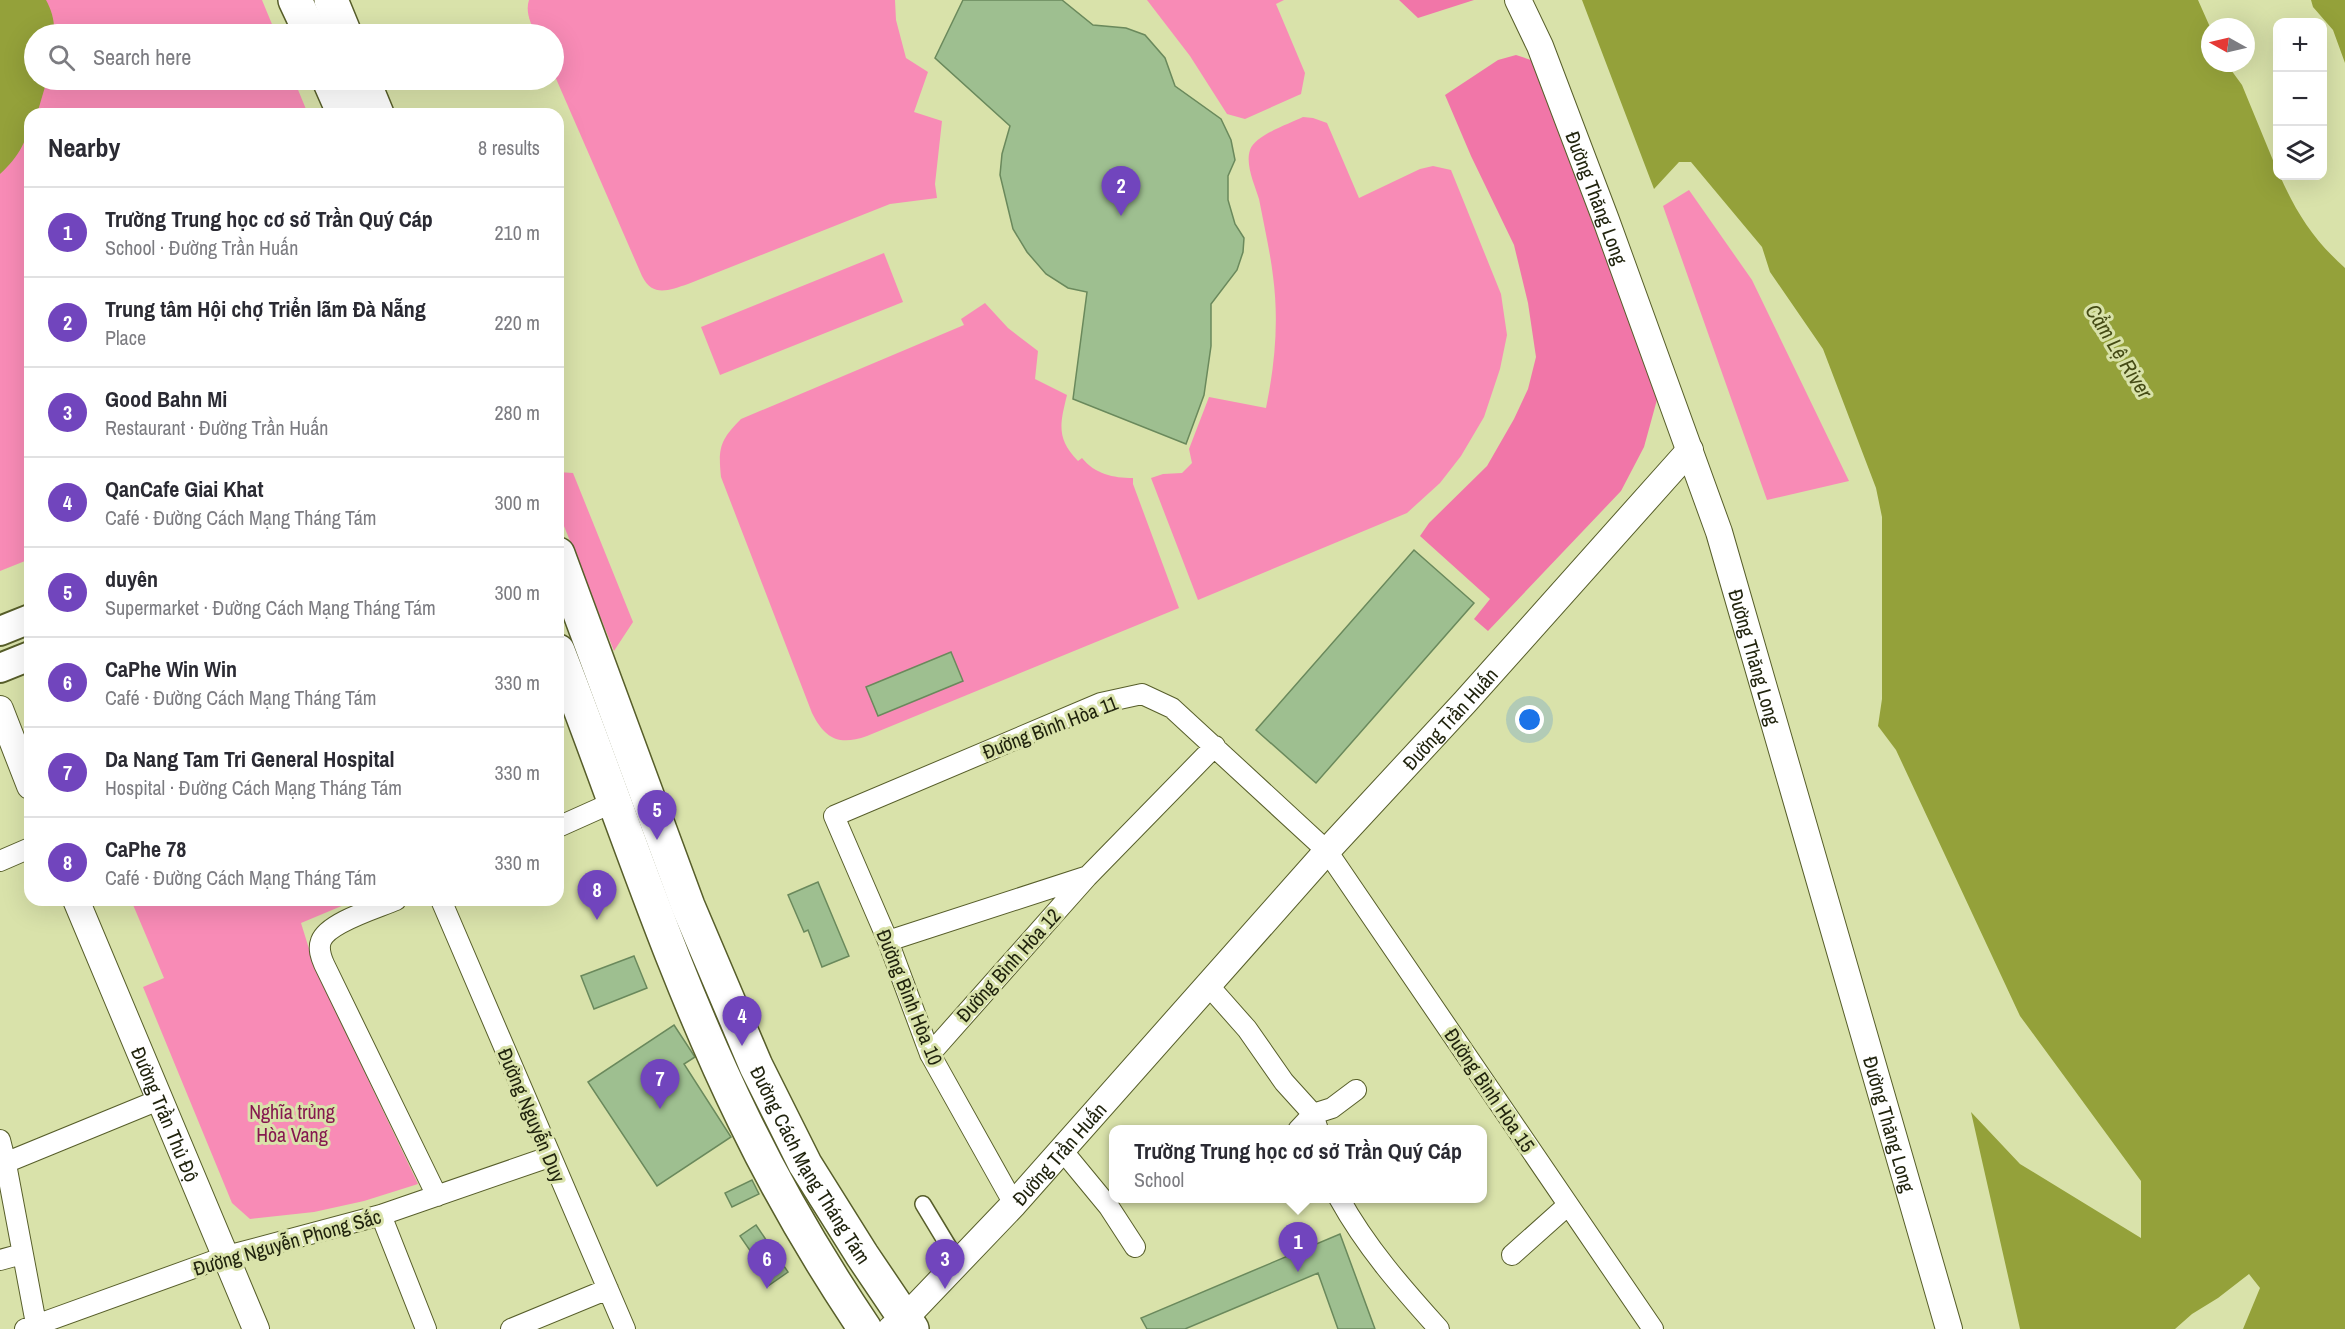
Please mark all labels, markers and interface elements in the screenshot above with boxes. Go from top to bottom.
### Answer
north arrow [2201,18,2255,72]
map controls [2273,18,2327,180]
button: + [2273,18,2327,72]
search box [24,24,564,90]
icon: search [45,41,78,74]
text: Search here [93,42,191,72]
button: − [2273,72,2327,126]
button: layers [2273,126,2327,180]
street label: Đường Thăng Long [1560,127,1634,268]
text: Nearby [48,130,120,165]
text: 8 results [478,134,540,161]
pin: 2 [1102,166,1140,216]
text: Trường Trung học cơ sở Trần Quý Cáp [105,204,433,234]
text: 1 [63,219,72,246]
text: 210 m [494,219,540,246]
text: School · Đường Trần Huấn [105,234,298,261]
text: Trung tâm Hội chợ Triển lãm Đà Nẵng [105,294,426,324]
water label: Cẩm Lệ River [2079,298,2160,405]
text: 2 [63,309,72,336]
text: 220 m [494,309,540,336]
text: Place [105,324,146,351]
text: Good Bahn Mi [105,384,227,414]
text: 3 [63,399,72,426]
text: 280 m [494,399,540,426]
text: Restaurant · Đường Trần Huấn [105,414,328,441]
text: QanCafe Giai Khat [105,474,263,504]
text: 4 [63,489,72,516]
text: 300 m [494,489,540,516]
text: Café · Đường Cách Mạng Tháng Tám [105,504,376,531]
text: duyên [105,564,158,594]
text: 5 [63,579,72,606]
text: 300 m [494,579,540,606]
street label: Đường Thăng Long [1723,586,1787,728]
text: Supermarket · Đường Cách Mạng Tháng Tám [105,594,436,621]
text: CaPhe Win Win [105,654,237,684]
street label: Đường Trần Huấn [1396,661,1503,775]
text: 6 [63,669,72,696]
text: 330 m [494,669,540,696]
text: Café · Đường Cách Mạng Tháng Tám [105,684,376,711]
street label: Đường Bình Hòa 11 [978,689,1122,765]
your location [1515,705,1544,734]
text: Da Nang Tam Tri General Hospital [105,744,394,774]
text: 7 [63,759,72,786]
text: 330 m [494,759,540,786]
text: Hospital · Đường Cách Mạng Tháng Tám [105,774,402,801]
pin: 5 [638,790,676,840]
text: CaPhe 78 [105,834,186,864]
text: 8 [63,849,72,876]
text: 330 m [494,849,540,876]
text: Café · Đường Cách Mạng Tháng Tám [105,864,376,891]
pin: 8 [578,870,616,920]
street label: Đường Bình Hòa 12 [950,902,1066,1028]
street label: Đường Bình Hòa 10 [870,925,950,1069]
pin: 4 [722,996,762,1046]
street label: Đường Bình Hòa 15 [1439,1023,1541,1157]
street label: Đường Trần Thủ Độ [125,1042,206,1185]
street label: Đường Nguyễn Duy [492,1044,573,1187]
street label: Đường Thăng Long [1857,1053,1922,1195]
pin: 7 [640,1060,680,1109]
street label: Đường Cách Mạng Tháng Tám [745,1061,877,1269]
street label: Đường Trần Huấn [1006,1096,1112,1211]
park label: Nghĩa trủng Hòa Vang [249,1098,335,1148]
popup [1109,1125,1487,1203]
text: Trường Trung học cơ sở Trần Quý Cáp [1134,1136,1462,1166]
text: School [1134,1166,1184,1193]
street label: Đường Nguyễn Phong Sắc [190,1202,384,1282]
pin: 1 [1278,1222,1318,1272]
pin: 6 [748,1240,786,1289]
pin: 3 [926,1240,964,1289]

